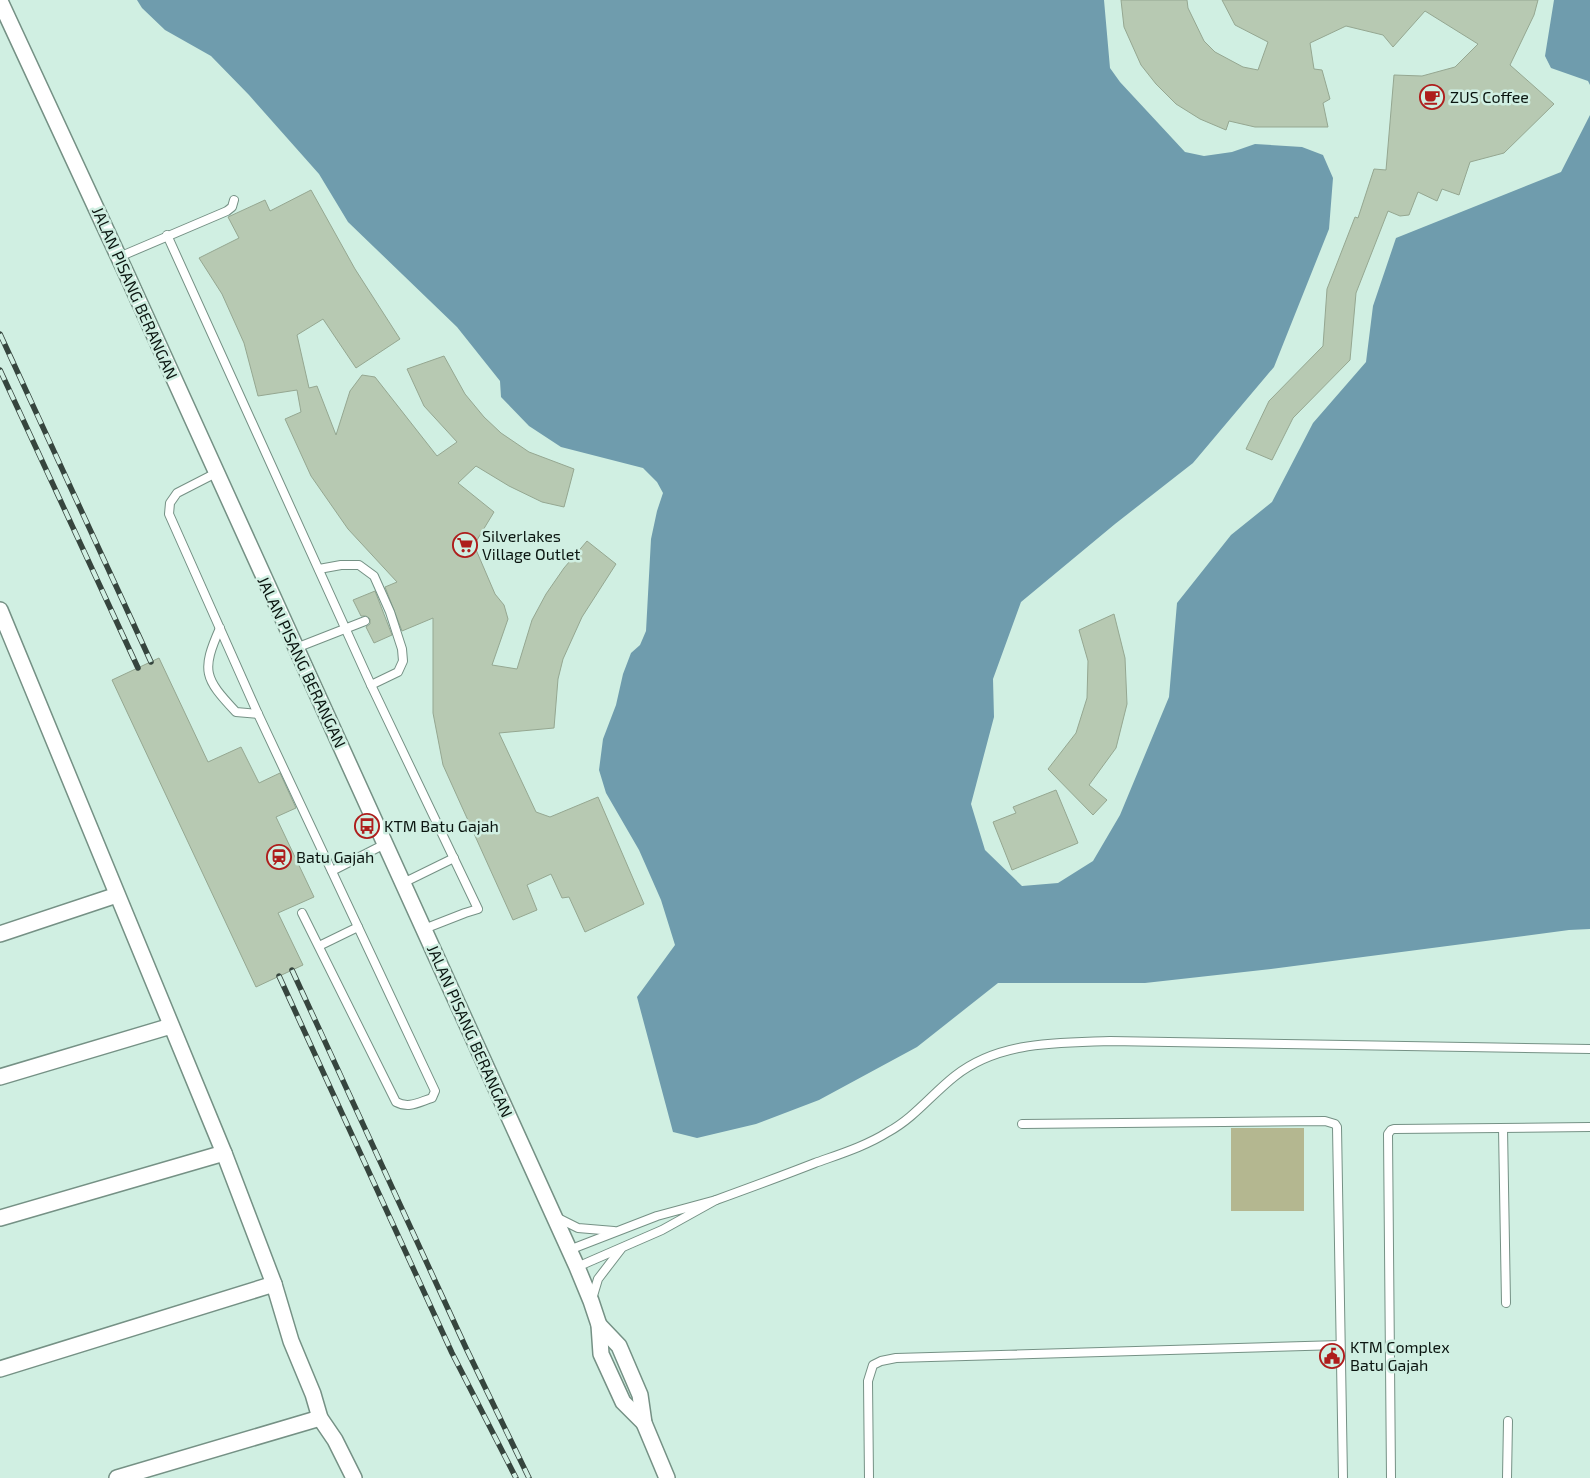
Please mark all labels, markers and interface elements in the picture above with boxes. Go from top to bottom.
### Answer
cafe icon: ZUS Coffee [1419,84,1445,110]
place label: ZUS Coffee [1450,87,1529,106]
street label: JALAN PISANG BERANGAN [89,203,182,382]
place label: Silverlakes Village Outlet [482,526,580,563]
supermarket icon: Silverlakes Village Outlet [452,532,478,558]
street label: JALAN PISANG BERANGAN [254,573,351,751]
bus stop icon: KTM Batu Gajah [354,813,380,839]
place label: KTM Batu Gajah [384,816,499,836]
station icon: Batu Gajah [266,844,292,870]
place label: Batu Gajah [296,847,374,867]
street label: JALAN PISANG BERANGAN [424,941,517,1120]
place label: KTM Complex Batu Gajah [1350,1337,1450,1375]
public building icon: KTM Complex Batu Gajah [1319,1343,1345,1369]

